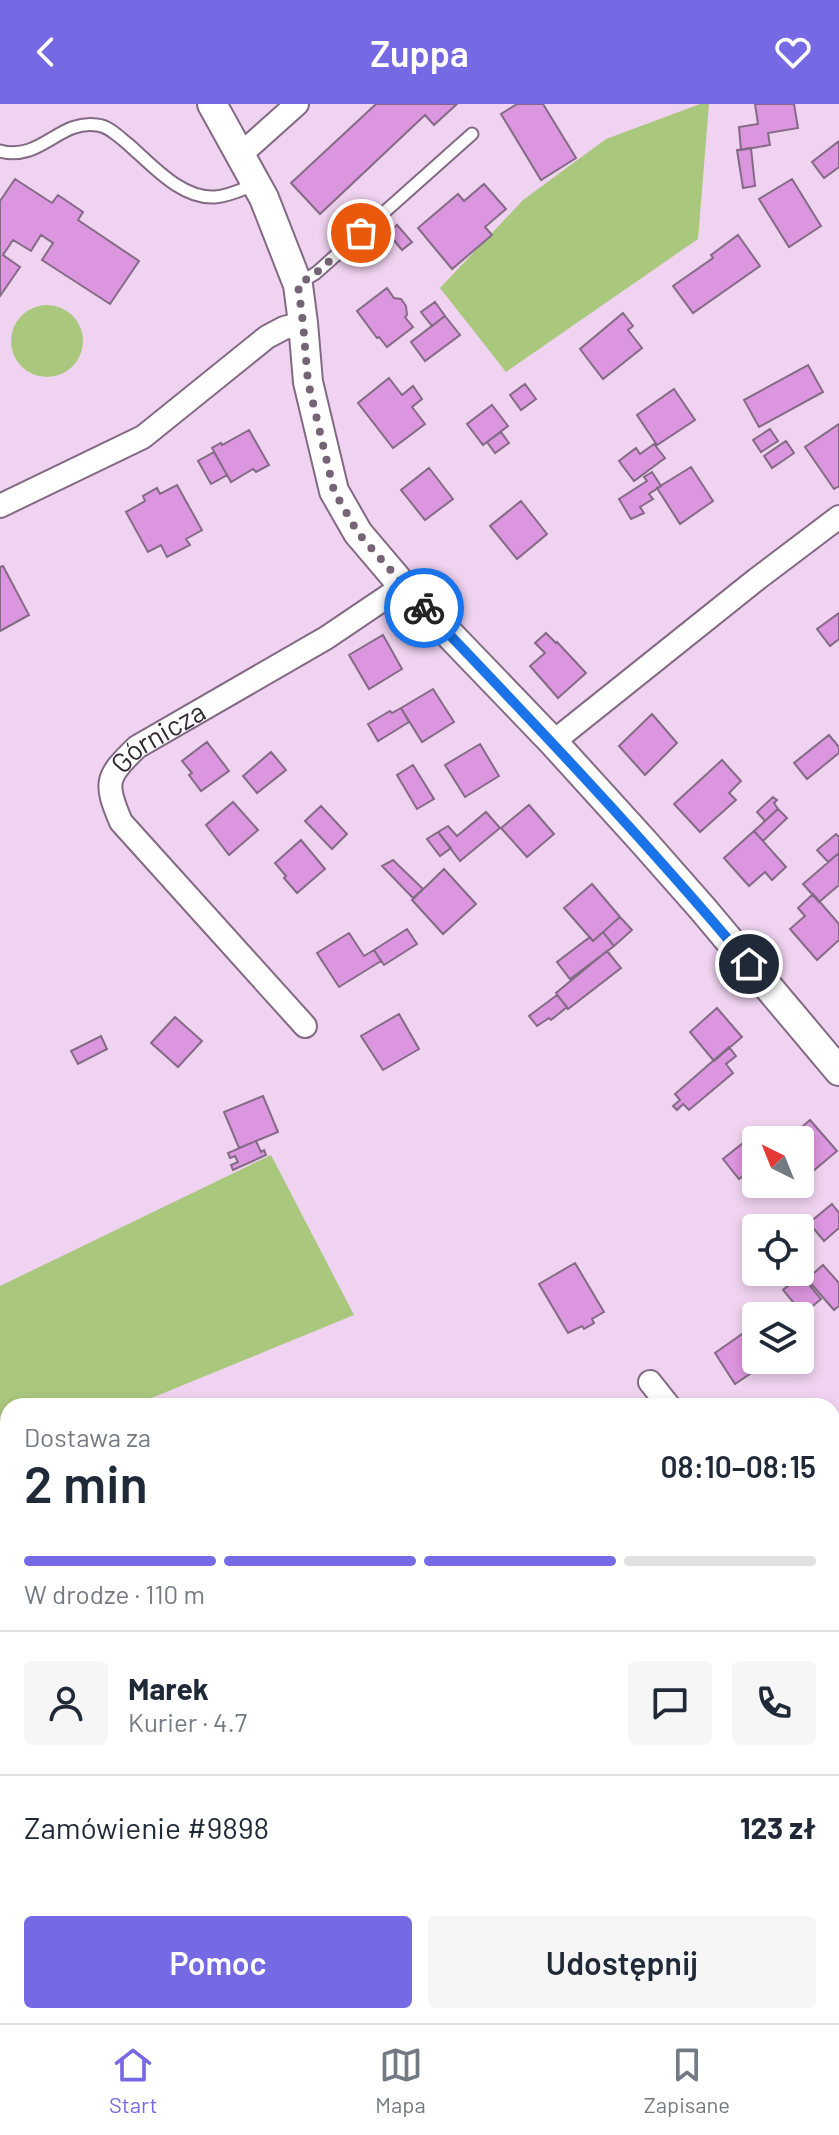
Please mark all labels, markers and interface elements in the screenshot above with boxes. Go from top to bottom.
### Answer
icon: back [24,30,68,74]
icon: heart [771,30,815,74]
text: Zuppa [370,31,469,74]
pin [327,199,395,267]
icon: bag [339,211,383,255]
courier [384,568,464,648]
icon: bike [402,586,446,630]
street label: Górnicza [103,693,211,779]
pin [715,930,783,998]
icon: home [727,942,771,986]
north arrow [742,1126,814,1198]
map controls [742,1126,814,1374]
button: locate [742,1214,814,1286]
button: layers [742,1302,814,1374]
text: Dostawa za [24,1421,151,1452]
text: 08:10–08:15 [661,1448,816,1484]
text: 2 min [24,1451,148,1513]
text: W drodze · 110 m [24,1578,205,1609]
button: person [24,1661,108,1745]
button: chat [628,1661,712,1745]
button: phone [732,1661,816,1745]
text: Marek [128,1670,209,1706]
text: Kurier · 4.7 [128,1706,247,1737]
text: Zamówienie #9898 [24,1809,269,1845]
text: 123 zł [740,1809,816,1845]
button: Pomoc [24,1916,412,2008]
button: Udostępnij [428,1916,816,2008]
tab: Start [109,2043,157,2117]
tab: Mapa [375,2043,426,2117]
tab: Zapisane [644,2043,730,2117]

